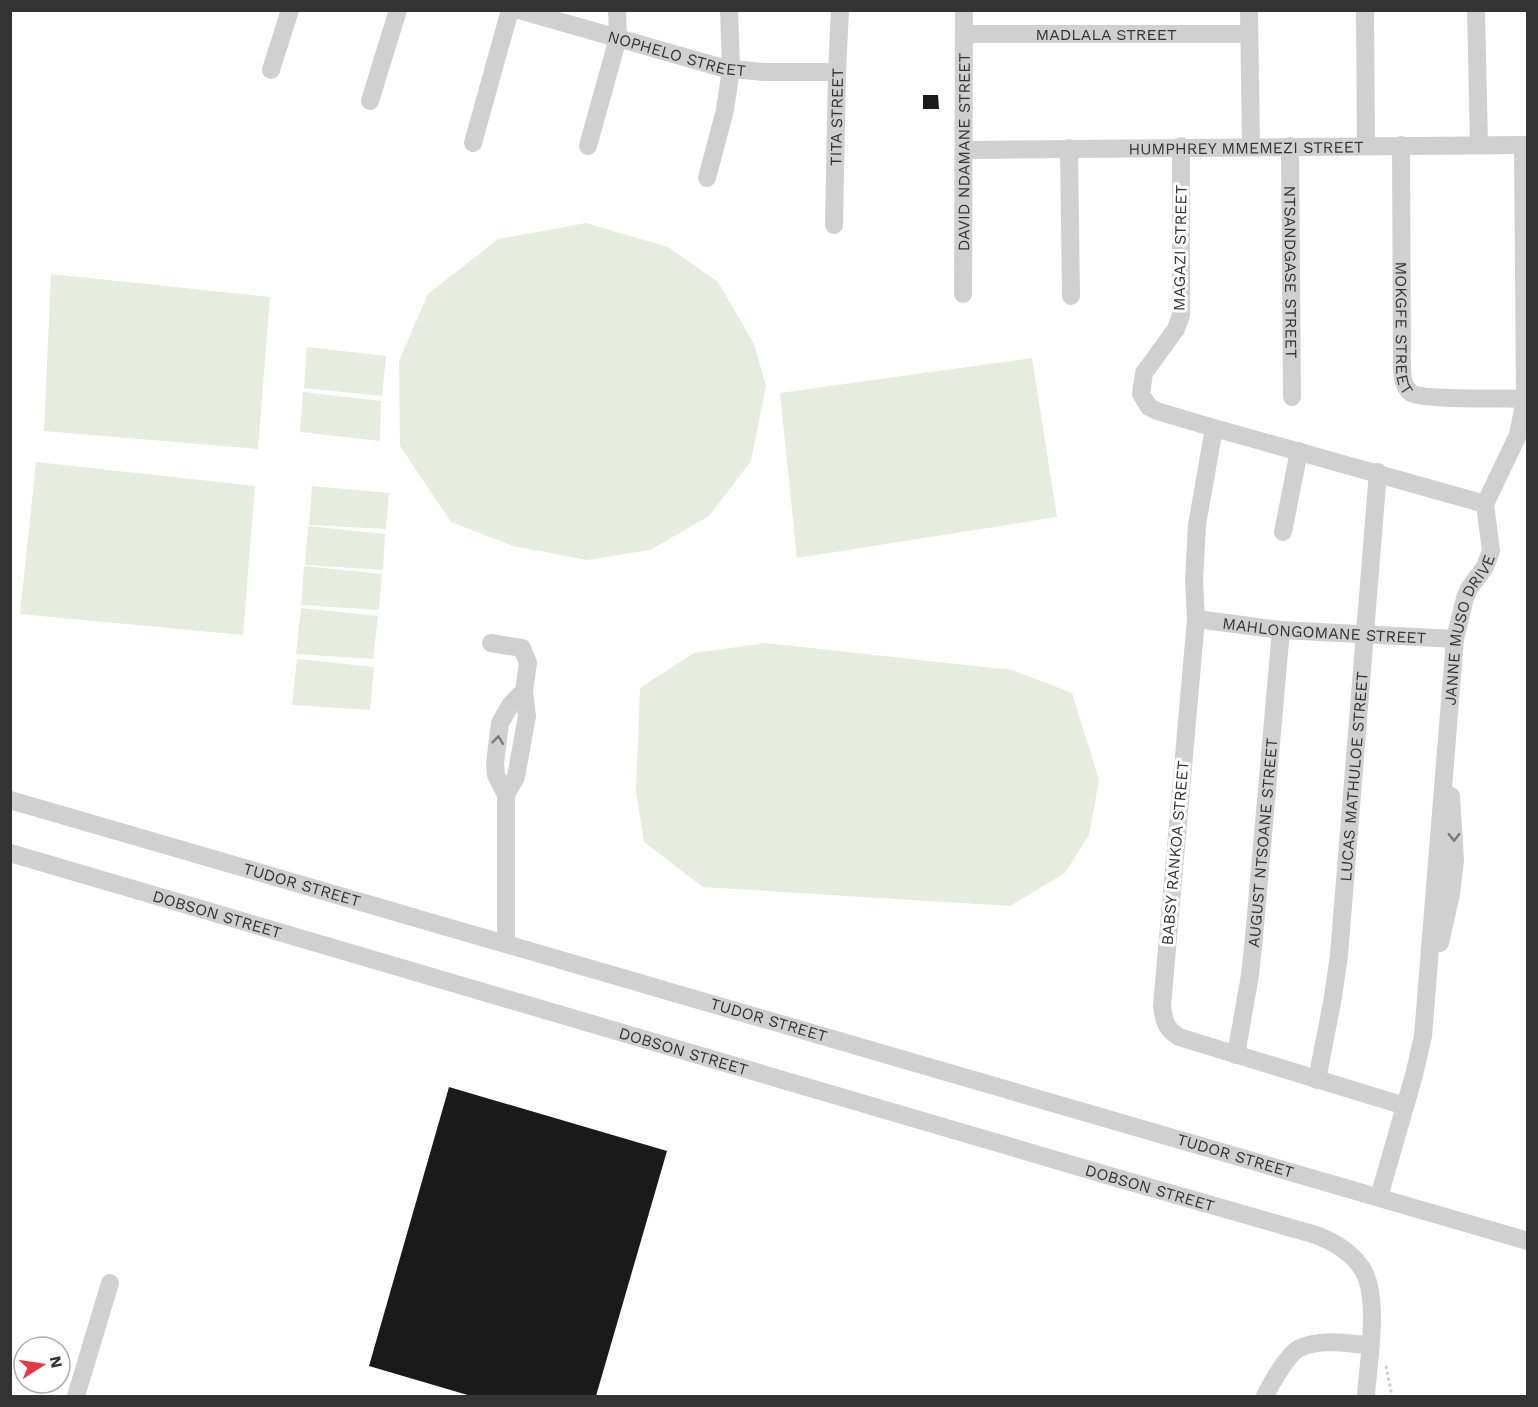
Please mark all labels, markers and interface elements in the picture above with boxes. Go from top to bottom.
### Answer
street label: MADLALA STREET [1035,25,1177,44]
street label: NOPHELO STREET [606,26,747,80]
street label: DAVID NDAMANE STREET [954,52,973,251]
street label: TITA STREET [826,67,847,166]
street label: HUMPHREY MMEMEZI STREET [1128,137,1364,158]
street label: MAGAZI STREET [1169,184,1191,311]
street label: NTSANDGASE STREET [1281,185,1301,359]
street label: MOKGFE STREET [1392,261,1418,398]
street label: JANNE MUSO DRIVE [1440,552,1498,706]
street label: MAHLONGOMANE STREET [1221,613,1427,647]
street label: LUCAS MATHULOE STREET [1335,671,1371,882]
one-way arrow [492,736,504,745]
street label: AUGUST NTSOANE STREET [1243,737,1281,948]
street label: BABSY RANKOA STREET [1157,760,1193,946]
one-way arrow [1448,833,1461,842]
street label: TUDOR STREET [241,858,363,910]
street label: DOBSON STREET [150,886,284,942]
street label: TUDOR STREET [708,993,830,1045]
street label: DOBSON STREET [617,1023,751,1079]
street label: TUDOR STREET [1175,1129,1297,1181]
street label: DOBSON STREET [1083,1160,1217,1215]
north arrow [12,1335,72,1395]
text: N [46,1354,67,1370]

